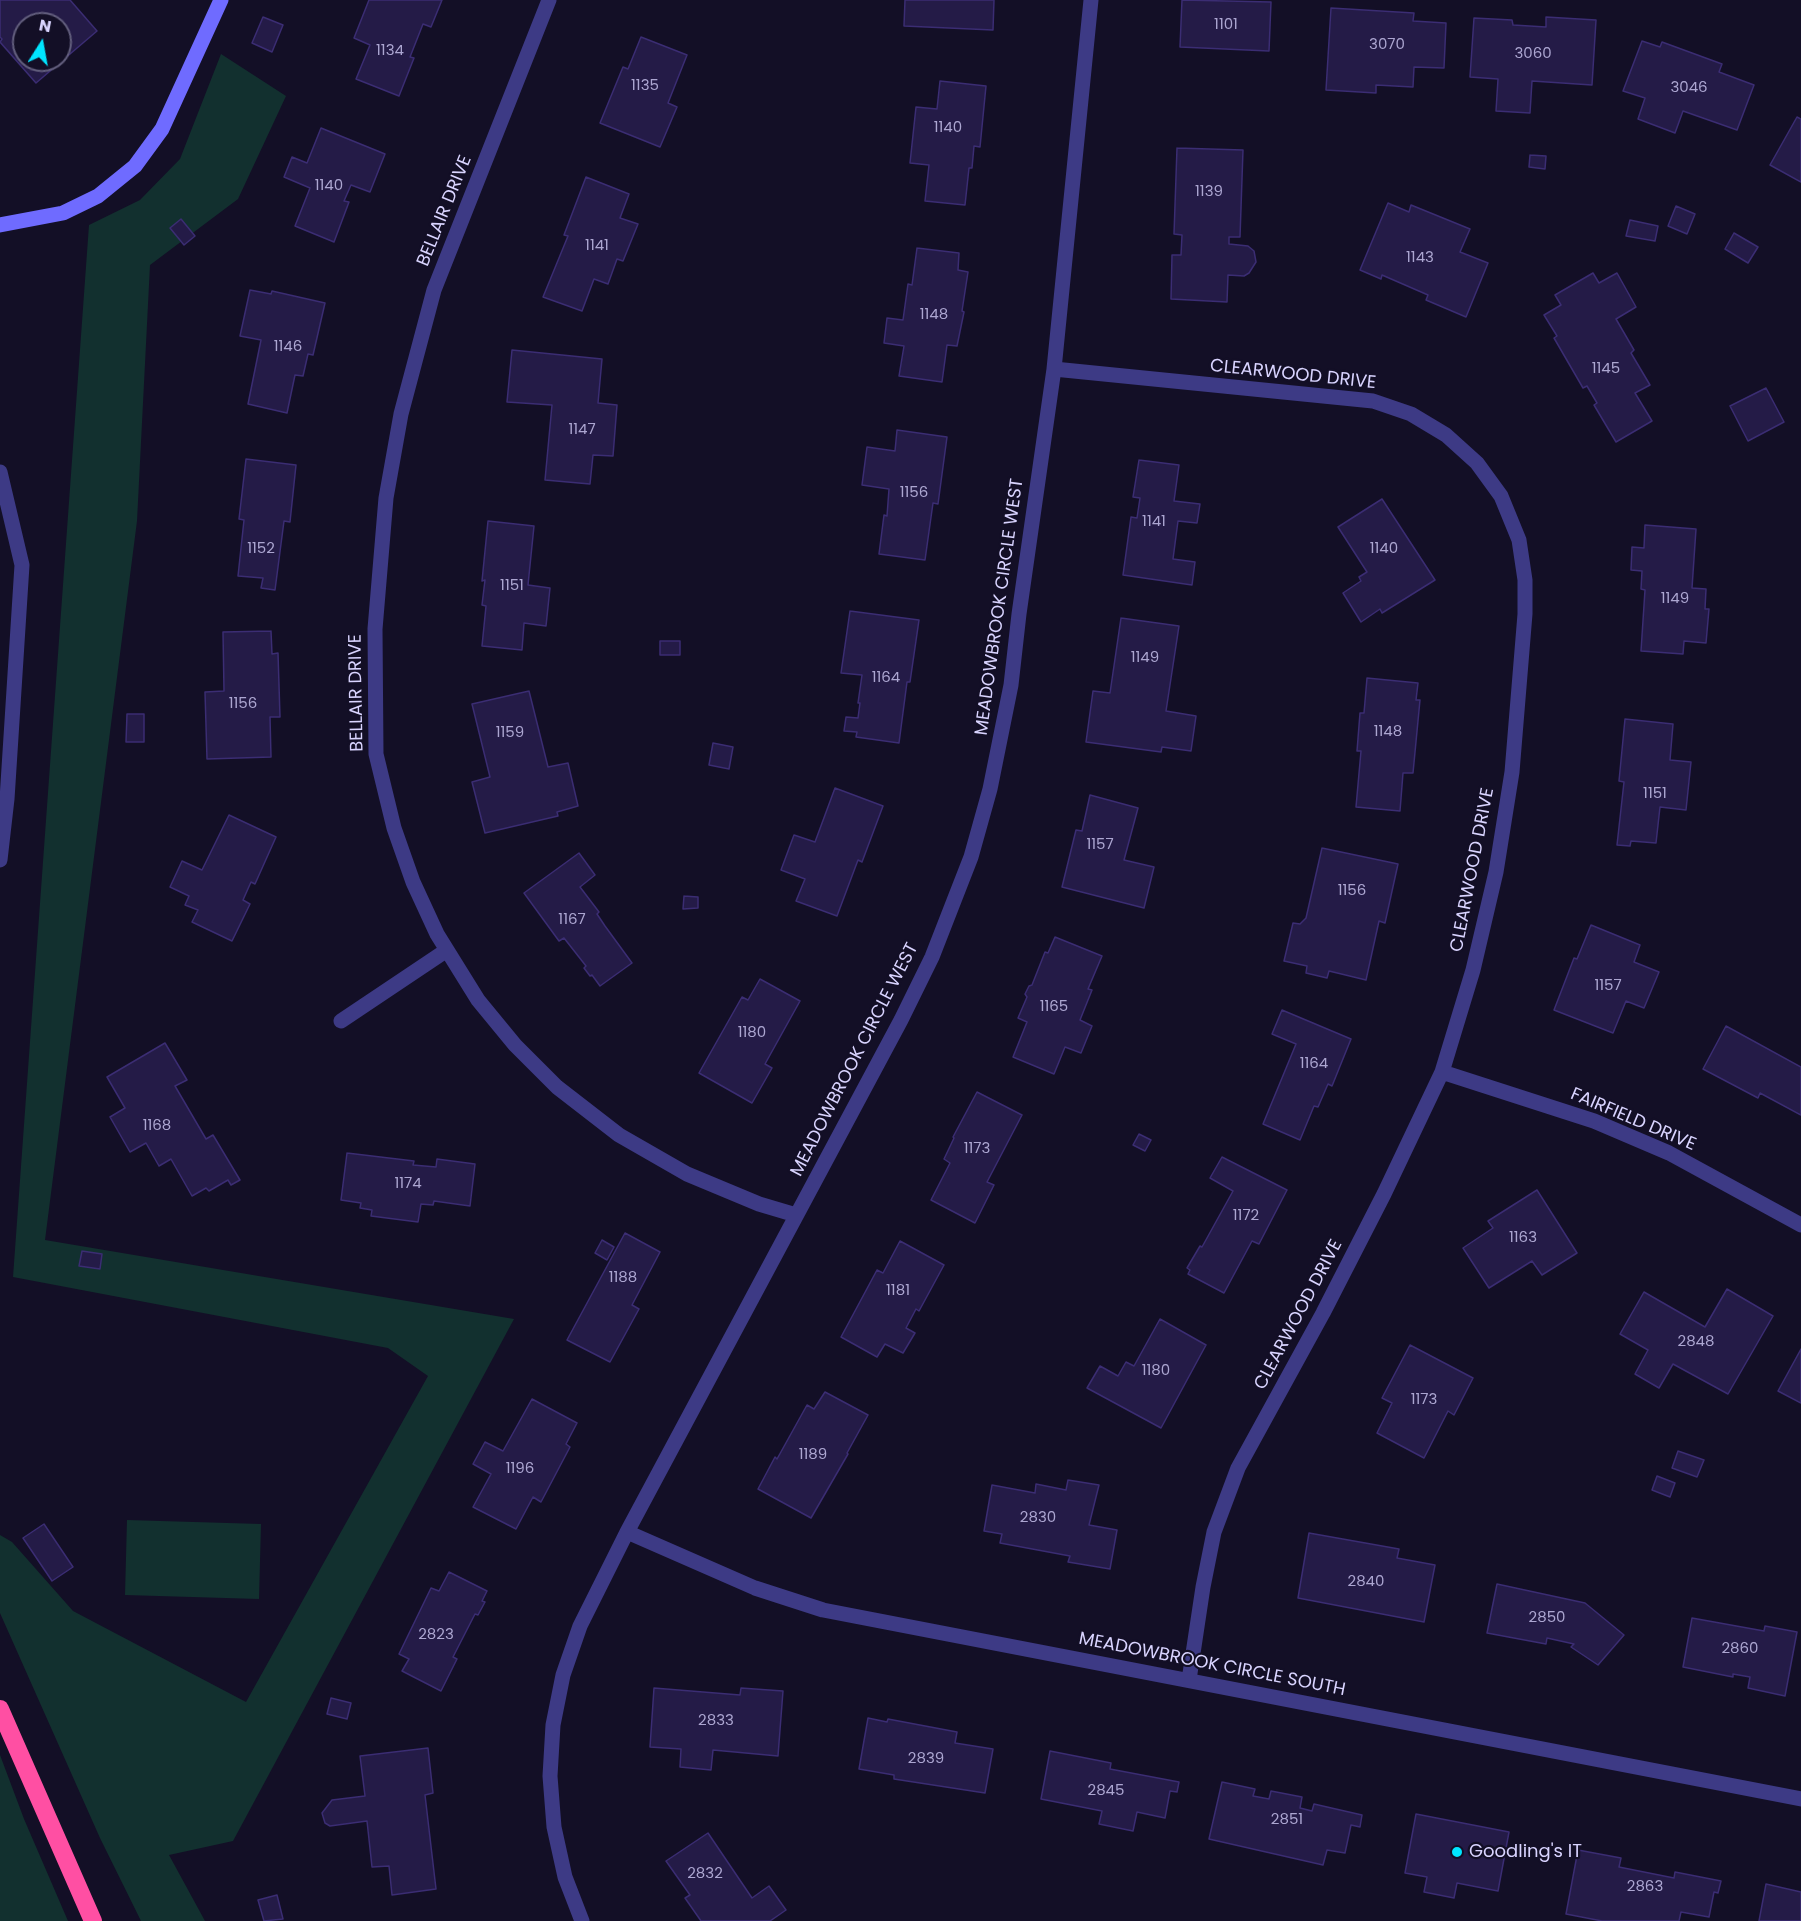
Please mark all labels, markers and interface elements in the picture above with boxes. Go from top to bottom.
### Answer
north arrow [12,12,72,72]
text: N [37,13,53,38]
house number: 1101 [1214,16,1238,34]
house number: 3070 [1369,36,1405,54]
house number: 1134 [376,42,404,60]
house number: 3060 [1514,45,1552,63]
house number: 1135 [631,77,659,95]
house number: 3046 [1670,79,1708,97]
house number: 1140 [934,119,962,137]
street label: BELLAIR DRIVE [413,152,477,270]
house number: 1140 [315,177,343,195]
house number: 1139 [1195,183,1223,201]
house number: 1141 [585,237,609,255]
house number: 1143 [1406,249,1434,267]
house number: 1148 [920,306,948,324]
house number: 1146 [274,338,302,356]
street label: CLEARWOOD DRIVE [1209,356,1377,394]
house number: 1145 [1592,360,1620,378]
house number: 1147 [568,421,596,439]
street label: MEADOWBROOK CIRCLE WEST [971,477,1029,737]
house number: 1156 [900,484,928,502]
house number: 1141 [1142,513,1166,531]
house number: 1152 [247,540,275,558]
house number: 1140 [1370,540,1398,558]
house number: 1151 [500,577,524,595]
house number: 1149 [1661,590,1689,608]
street label: BELLAIR DRIVE [345,634,369,752]
house number: 1149 [1131,649,1159,667]
house number: 1164 [872,669,900,687]
house number: 1156 [229,695,257,713]
house number: 1148 [1374,723,1402,741]
house number: 1159 [496,724,524,742]
house number: 1151 [1643,785,1667,803]
street label: CLEARWOOD DRIVE [1446,786,1500,954]
house number: 1157 [1086,836,1114,854]
house number: 1156 [1338,882,1366,900]
house number: 1167 [558,911,586,929]
street label: MEADOWBROOK CIRCLE WEST [787,940,923,1180]
house number: 1157 [1594,977,1622,995]
house number: 1165 [1040,998,1068,1016]
house number: 1180 [738,1024,766,1042]
house number: 1164 [1300,1055,1328,1073]
street label: FAIRFIELD DRIVE [1567,1084,1699,1156]
house number: 1168 [143,1117,171,1135]
house number: 1173 [964,1140,990,1158]
house number: 1174 [394,1175,422,1193]
house number: 1172 [1233,1207,1259,1225]
house number: 1163 [1509,1229,1537,1247]
street label: CLEARWOOD DRIVE [1250,1236,1348,1394]
house number: 1188 [609,1269,637,1287]
house number: 1181 [886,1282,910,1300]
house number: 2848 [1678,1333,1714,1351]
house number: 1180 [1142,1362,1170,1380]
house number: 1173 [1411,1391,1437,1409]
house number: 1189 [799,1446,827,1464]
house number: 1196 [506,1460,534,1478]
house number: 2830 [1020,1509,1056,1527]
house number: 2840 [1348,1573,1384,1591]
house number: 2850 [1529,1609,1565,1627]
house number: 2823 [418,1626,454,1644]
street label: MEADOWBROOK CIRCLE SOUTH [1077,1629,1347,1701]
house number: 2860 [1721,1640,1759,1658]
house number: 2833 [698,1712,734,1730]
house number: 2839 [908,1750,944,1768]
house number: 2845 [1088,1782,1124,1800]
house number: 2851 [1271,1811,1303,1829]
place label: Goodling's IT [1469,1841,1582,1863]
marker: Goodling's IT [1450,1845,1464,1859]
house number: 2832 [687,1865,723,1883]
house number: 2863 [1627,1878,1663,1896]

